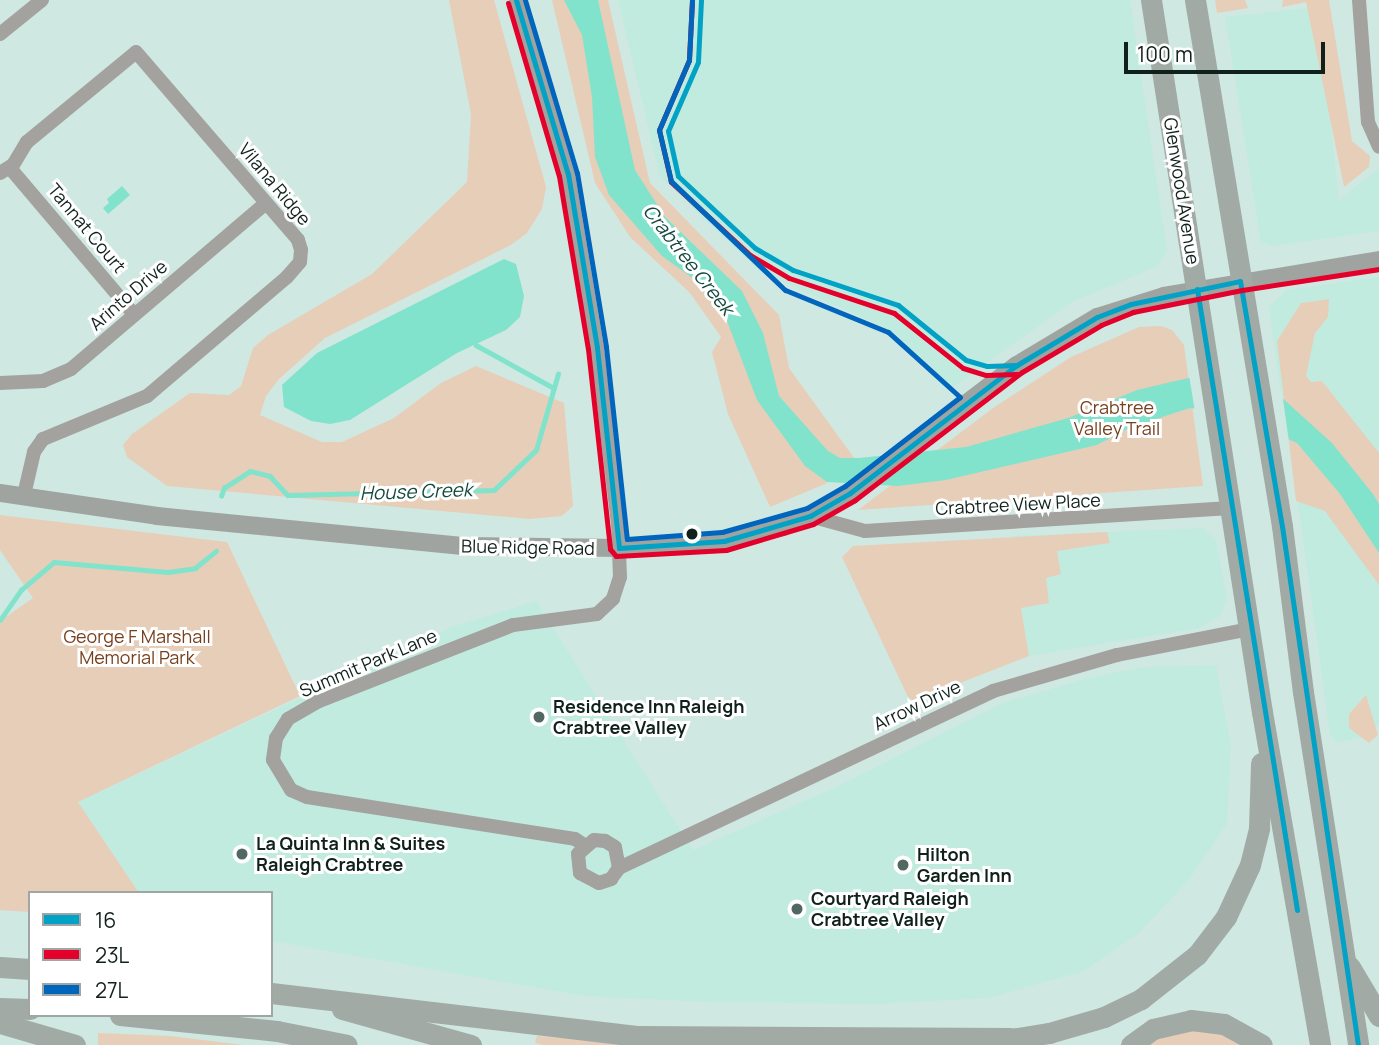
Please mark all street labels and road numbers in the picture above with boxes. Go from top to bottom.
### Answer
street label: Glenwood Avenue [1160,116,1204,266]
street label: Vilana Ridge [234,139,316,229]
street label: Tannat Court [44,179,130,277]
street label: Arinto Drive [85,255,171,335]
street label: Crabtree View Place [935,489,1101,519]
street label: Blue Ridge Road [461,535,595,559]
street label: Summit Park Lane [296,624,440,702]
street label: Arrow Drive [870,675,964,735]

